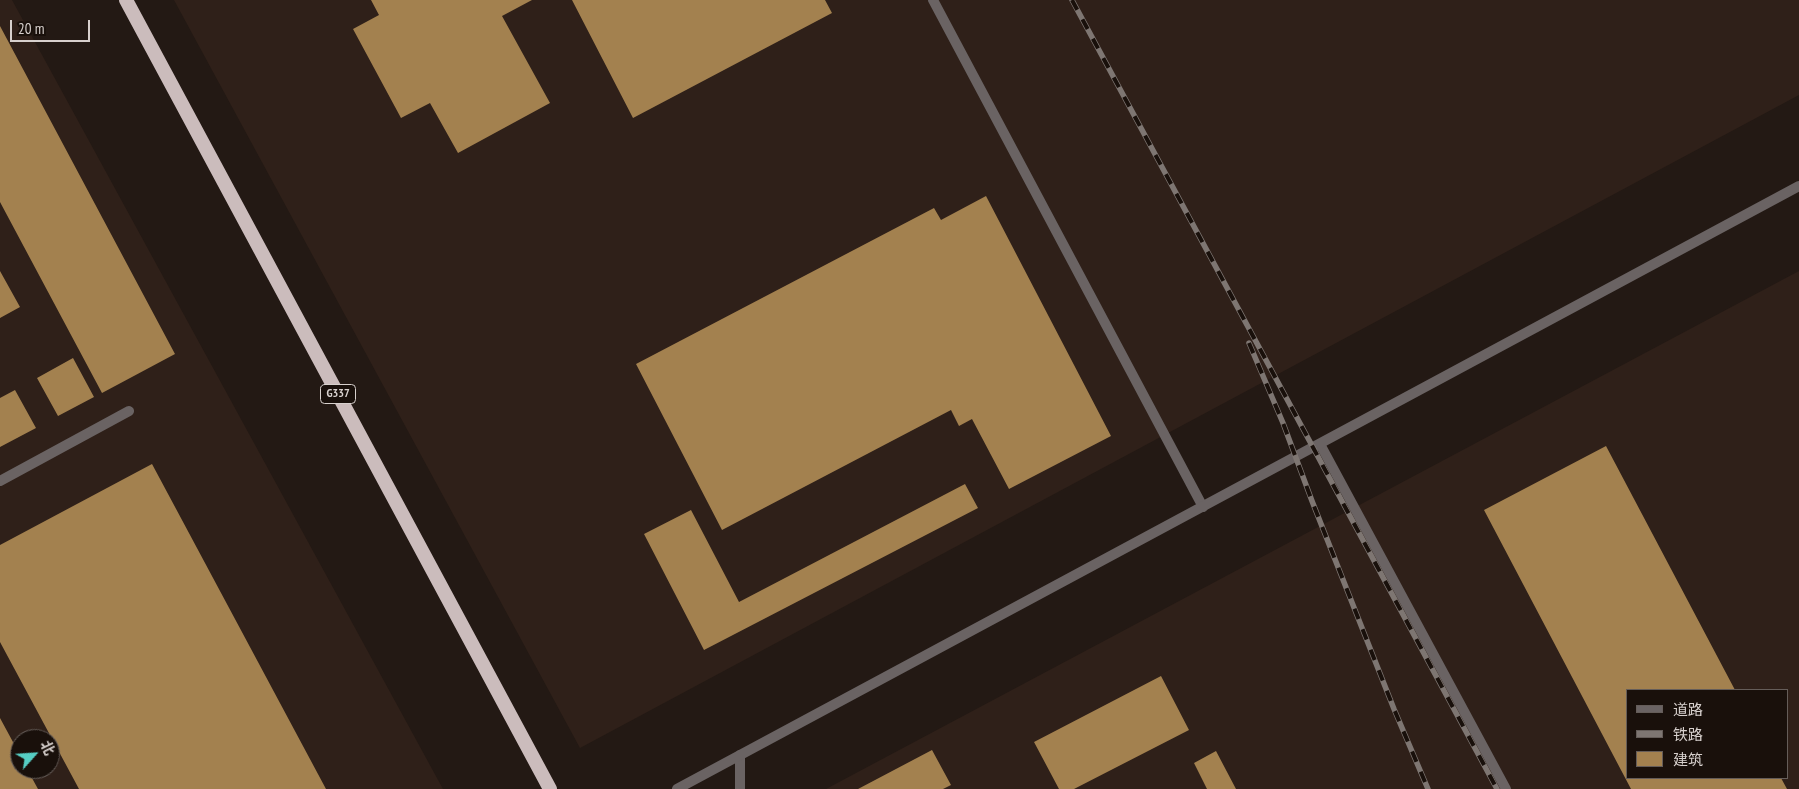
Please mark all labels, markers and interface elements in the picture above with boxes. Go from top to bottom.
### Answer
scale bar [12,10,92,42]
text: 20 m [18,19,44,38]
road number: G337 [320,384,356,404]
legend [1626,689,1789,779]
text: 道路 [1673,700,1703,719]
text: 铁路 [1673,725,1703,744]
north arrow [10,729,60,779]
text: 北 [36,738,59,758]
text: 建筑 [1673,750,1703,769]

